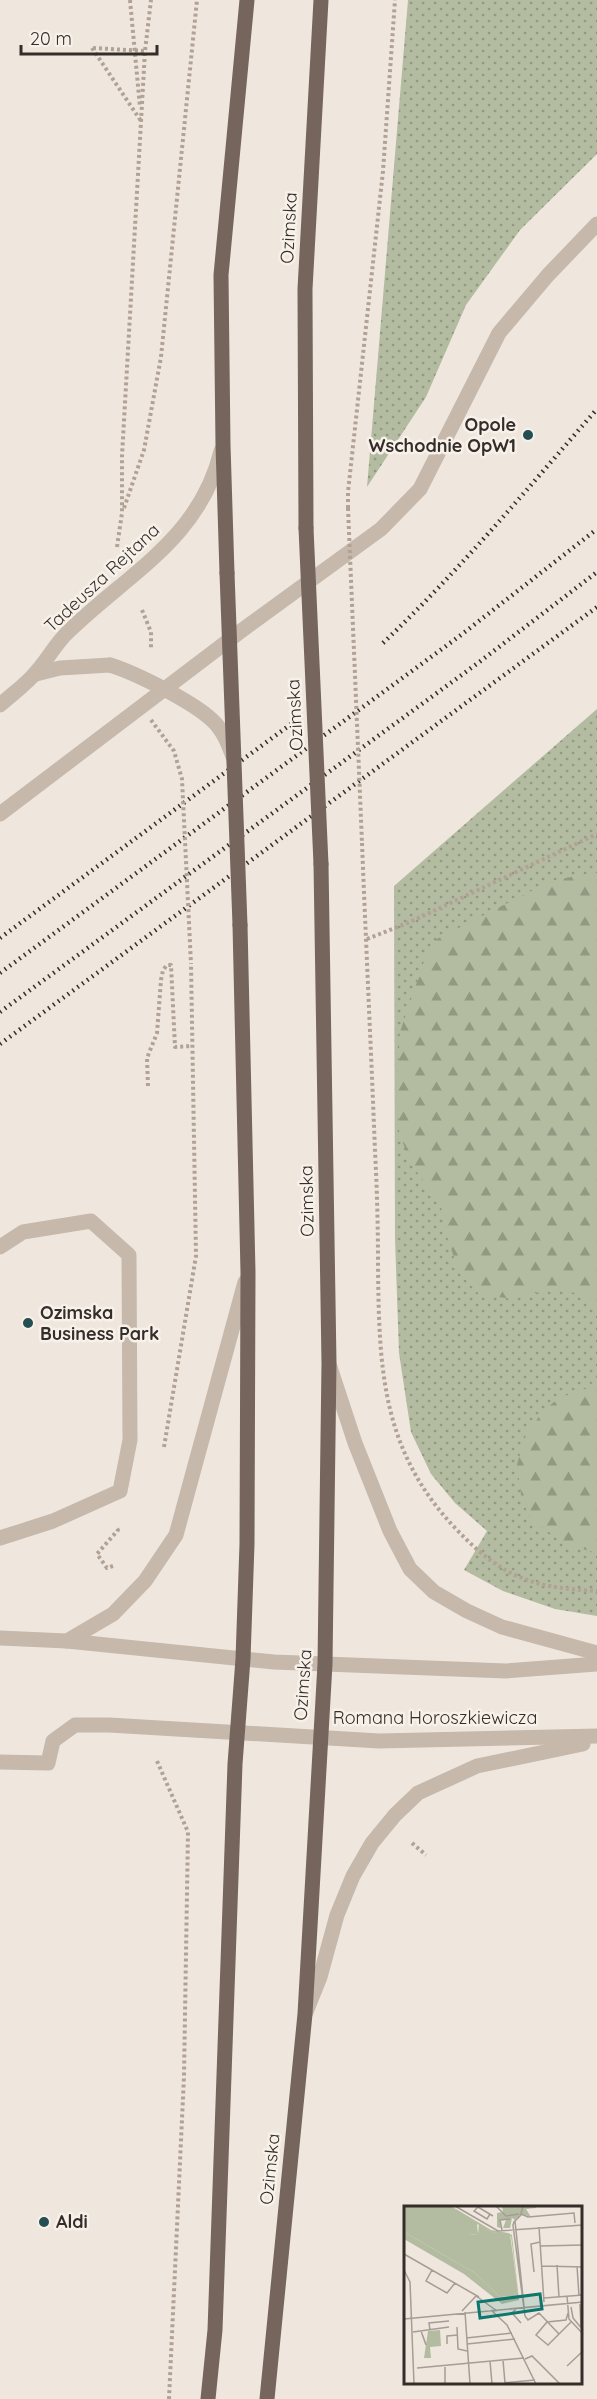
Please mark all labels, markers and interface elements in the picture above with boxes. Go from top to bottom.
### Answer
scale bar [21,18,158,56]
text: 20 m [30,27,72,50]
street label: Ozimska [275,192,302,264]
place label: Opole Wschodnie OpW1 [369,413,516,457]
marker: Opole Wschodnie OpW1 [521,428,535,442]
street label: Tadeusza Rejtana [39,518,164,637]
street label: Ozimska [281,679,308,751]
street label: Ozimska [294,1165,319,1237]
place label: Ozimska Business Park [40,1301,159,1345]
marker: Ozimska Business Park [21,1316,35,1330]
street label: Ozimska [289,1648,316,1721]
street label: Romana Horoszkiewicza [333,1706,537,1729]
street label: Ozimska [254,2132,285,2206]
inset map [404,2206,582,2384]
place label: Aldi [56,2210,88,2233]
marker: Aldi [37,2215,51,2229]

